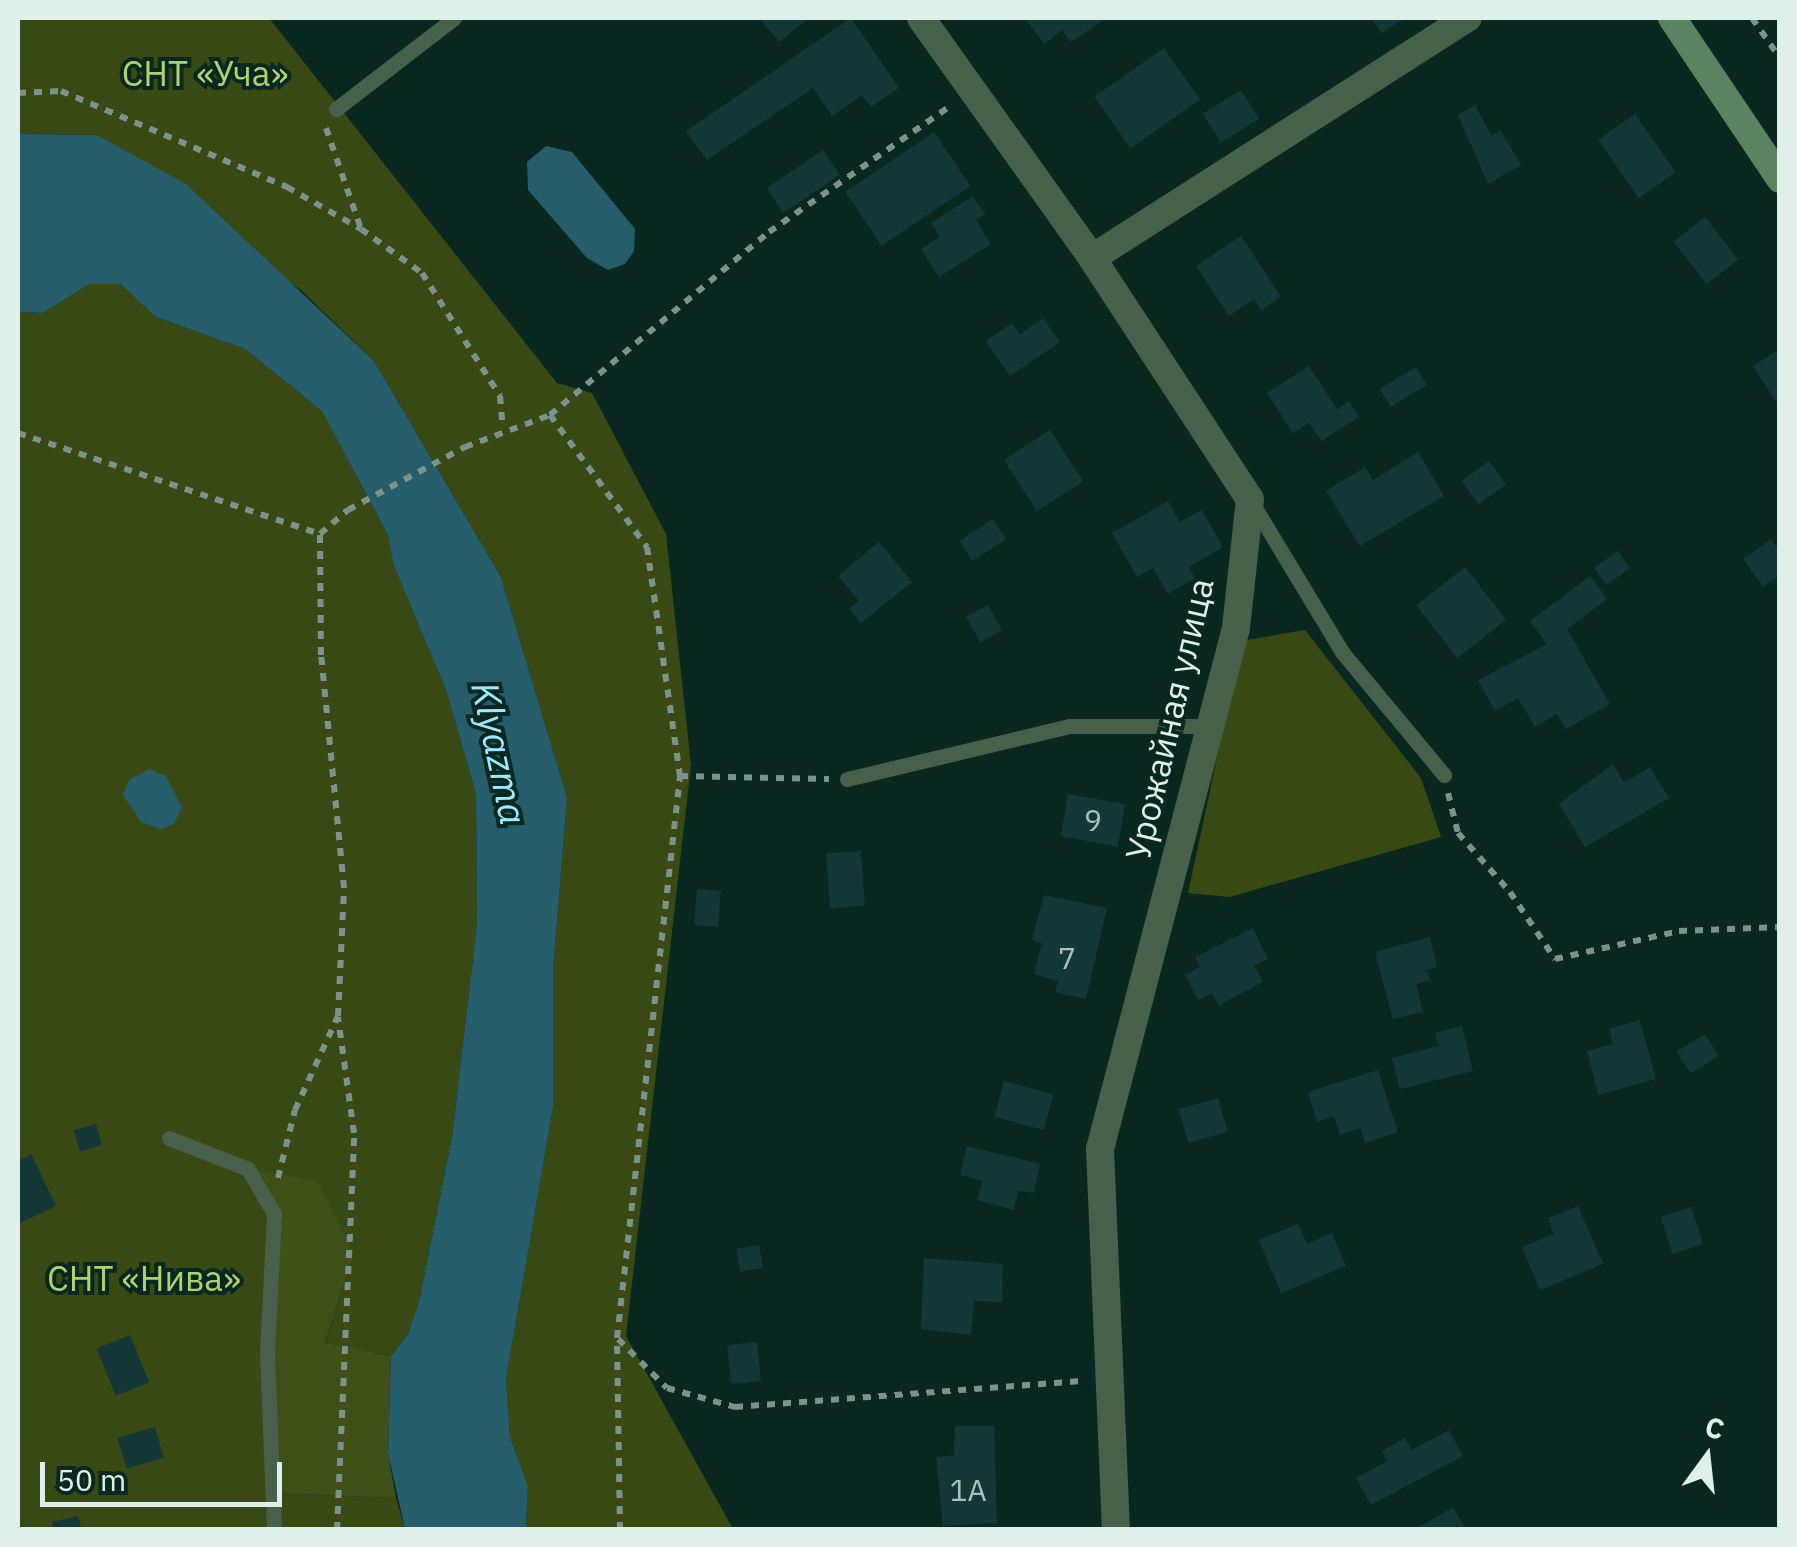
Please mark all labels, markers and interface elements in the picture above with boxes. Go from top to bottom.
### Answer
park label: СНТ «Уча» [122,52,288,94]
street label: Урожайная улица [1116,574,1222,864]
water label: Klyazma [463,677,537,829]
house number: 9 [1084,802,1102,838]
house number: 7 [1058,940,1076,976]
park label: СНТ «Нива» [47,1257,241,1299]
north arrow [1657,1407,1757,1507]
text: С [1701,1407,1728,1448]
scale bar [45,1442,288,1504]
text: 50 m [57,1460,126,1499]
house number: 1А [949,1472,987,1508]

